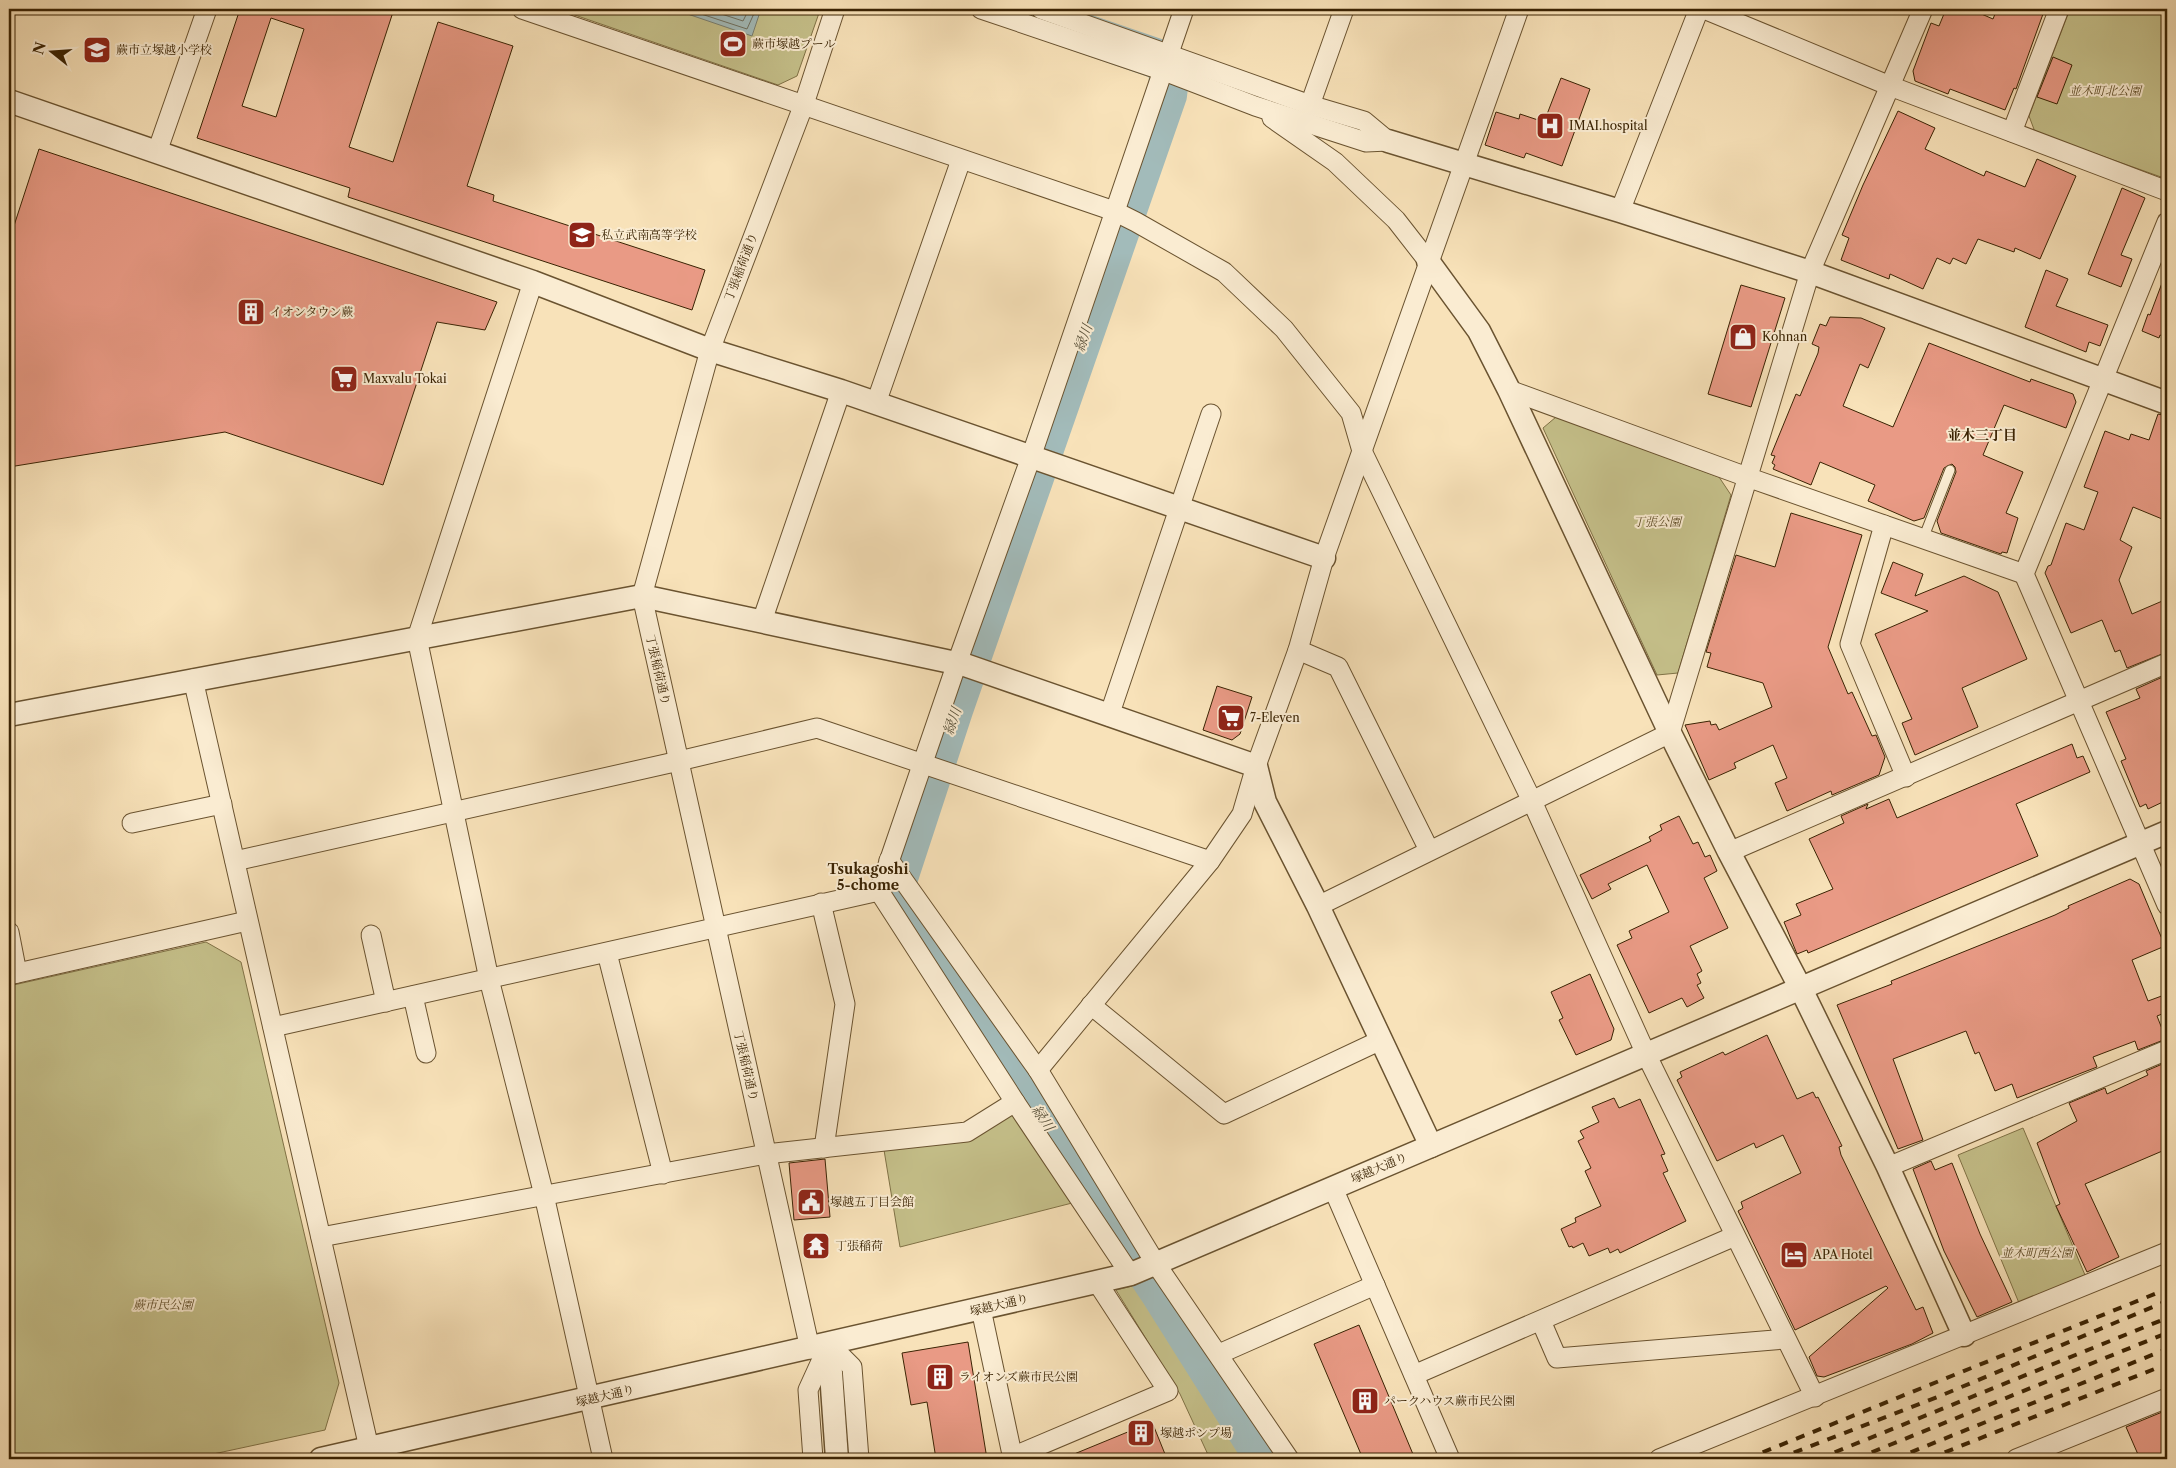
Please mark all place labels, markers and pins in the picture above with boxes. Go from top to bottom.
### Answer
sports icon: 蕨市塚越プール [718,29,748,59]
school or university icon: 蕨市立塚越小学校 [82,35,112,65]
place label: 蕨市塚越プール [752,36,835,51]
place label: 蕨市立塚越小学校 [116,42,212,57]
hospital icon: IMAI.hospital [1535,111,1565,141]
place label: IMAI.hospital [1569,118,1648,133]
school or university icon: 私立武南高等学校 [567,220,597,250]
place label: 私立武南高等学校 [601,227,697,242]
building icon: イオンタウン蕨 [236,297,266,327]
place label: イオンタウン蕨 [270,304,353,319]
shop icon: Kohnan [1728,322,1758,352]
place label: Kohnan [1762,329,1808,344]
supermarket icon: Maxvalu Tokai [329,364,359,394]
place label: Maxvalu Tokai [363,371,447,386]
supermarket icon: 7-Eleven [1216,703,1246,733]
place label: 7-Eleven [1250,710,1300,725]
public building icon: 塚越五丁目会館 [796,1187,826,1217]
place label: 塚越五丁目会館 [830,1194,914,1209]
temple icon: 丁張稲荷 [801,1231,831,1261]
place label: 丁張稲荷 [835,1238,883,1253]
hotel icon: APA Hotel [1779,1240,1809,1270]
place label: APA Hotel [1812,1247,1873,1262]
building icon: ライオンズ蕨市民公園 [925,1362,955,1392]
place label: ライオンズ蕨市民公園 [959,1369,1078,1384]
building icon: パークハウス蕨市民公園 [1350,1386,1380,1416]
place label: パークハウス蕨市民公園 [1384,1393,1515,1408]
building icon: 塚越ポンプ場 [1126,1418,1156,1448]
place label: 塚越ポンプ場 [1160,1425,1232,1440]

